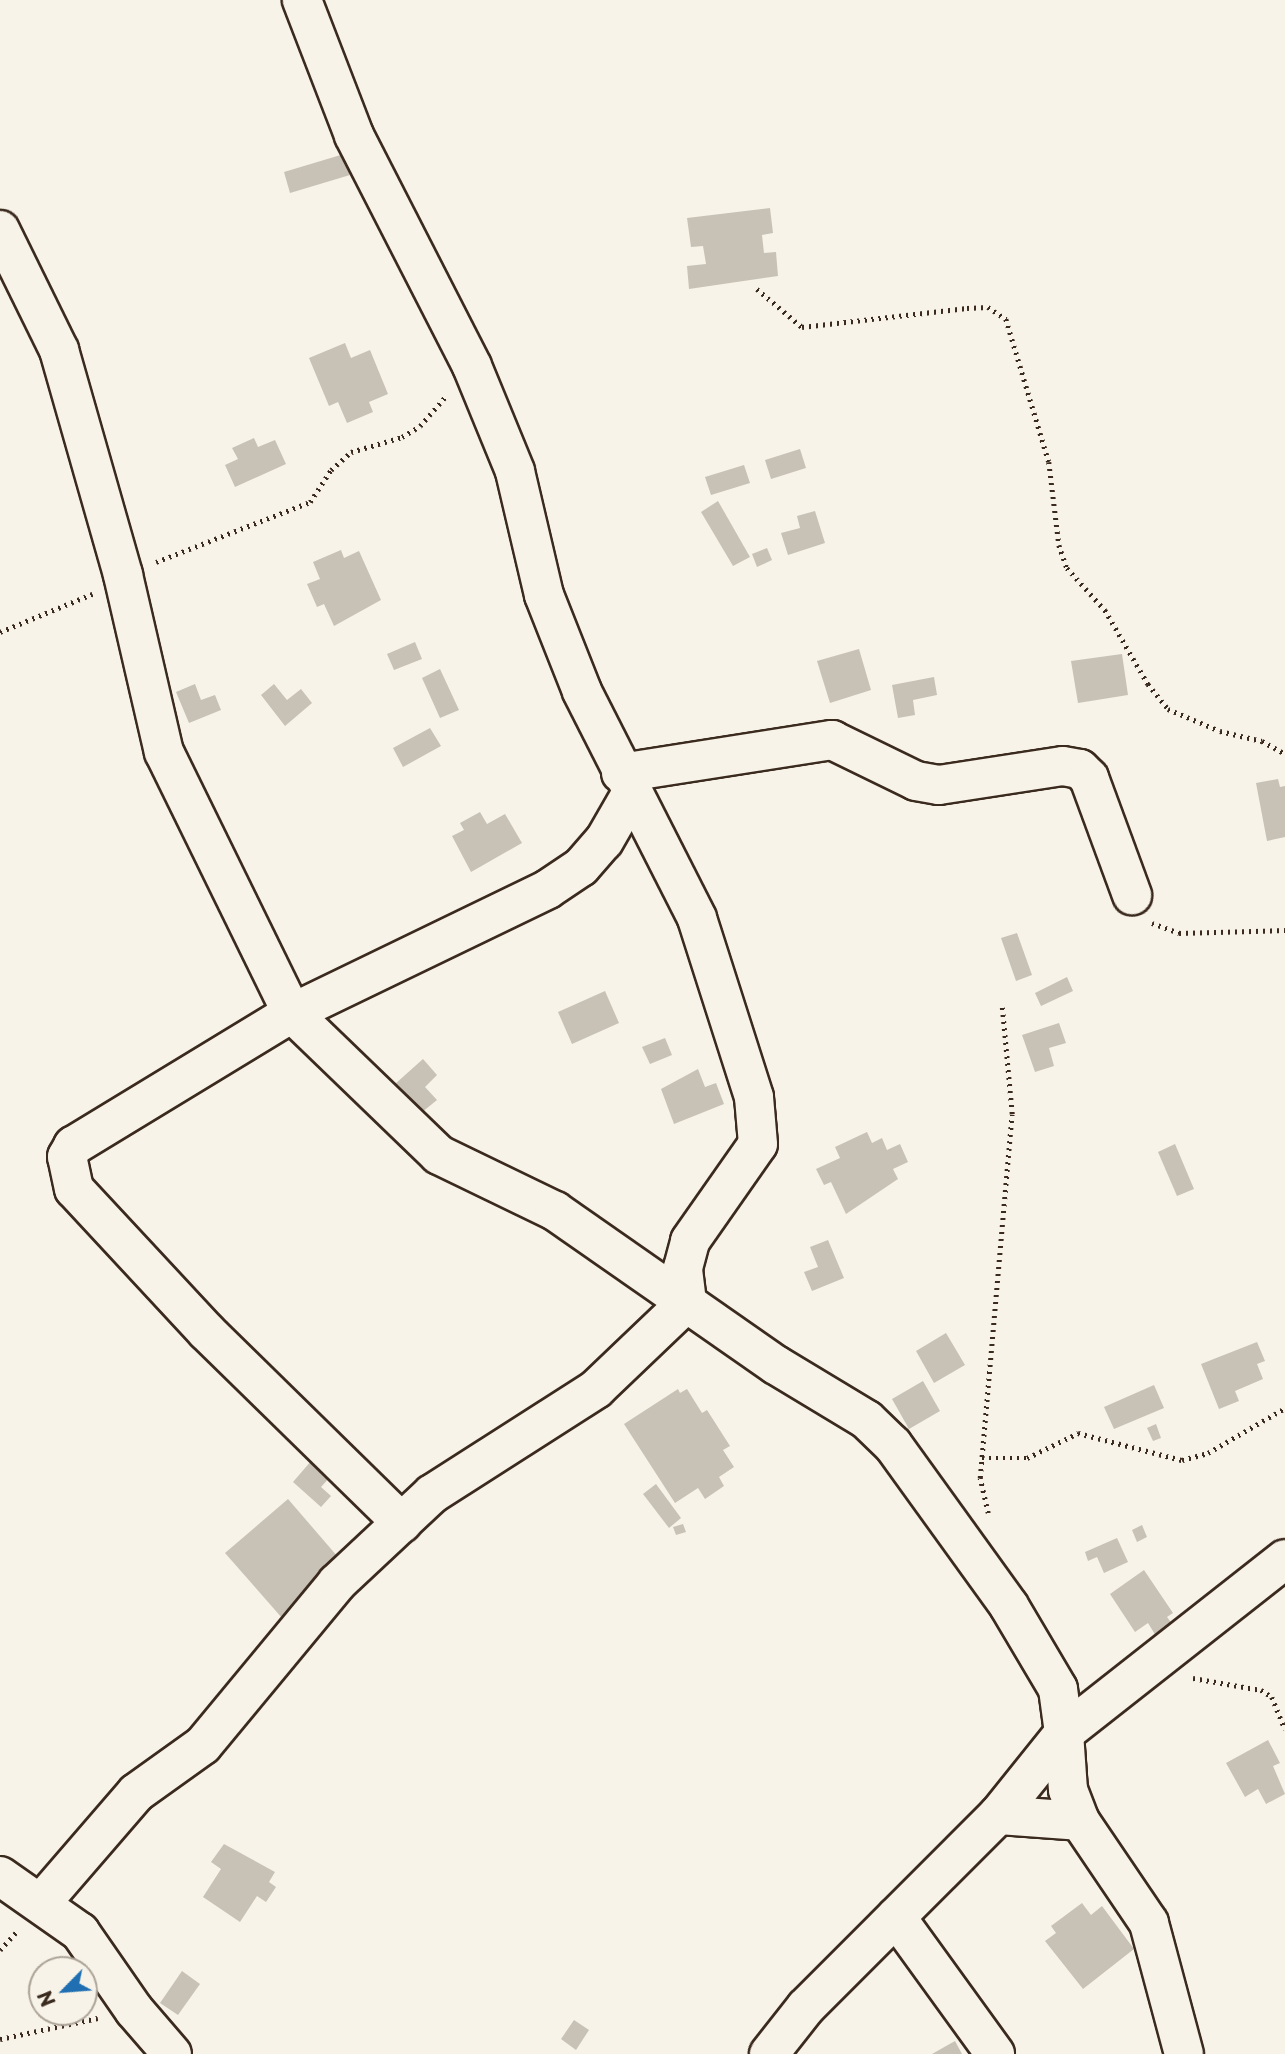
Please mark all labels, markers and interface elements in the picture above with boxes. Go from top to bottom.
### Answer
north arrow [28,1956,98,2026]
text: N [30,1986,62,2012]

